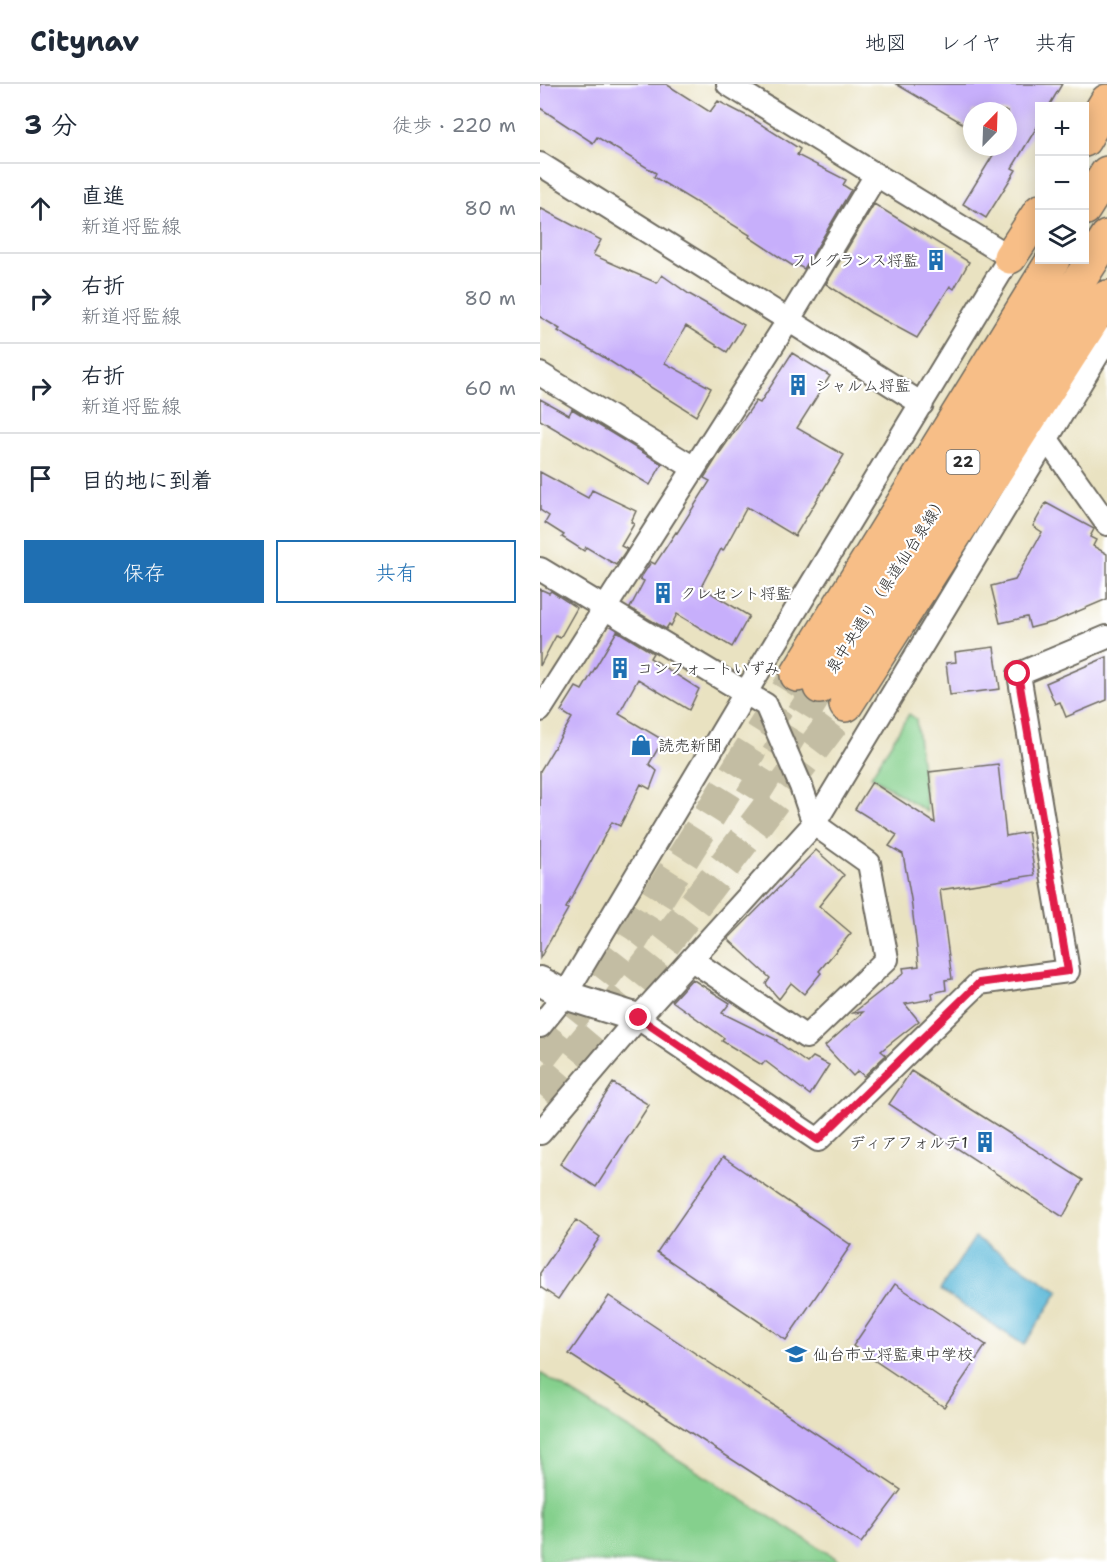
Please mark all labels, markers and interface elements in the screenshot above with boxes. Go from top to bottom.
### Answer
text: Citynav [30,22,139,60]
text: 地図 [865,29,907,57]
text: レイヤ [940,29,1002,57]
text: 共有 [1035,29,1077,57]
north arrow [963,102,1017,156]
map controls [1035,102,1089,264]
button: + [1035,102,1089,156]
text: 3 分 [24,107,77,142]
text: 徒歩 · 220 m [392,112,516,138]
button: − [1035,156,1089,210]
text: 直進 [81,181,125,210]
icon: ahead [24,192,57,225]
text: 80 m [464,195,516,221]
button: layers [1035,210,1089,264]
text: 新道将監線 [81,213,181,239]
building icon: フレグランス将監 [924,248,948,272]
place label: フレグランス将監 [791,250,919,271]
text: 右折 [81,271,125,300]
icon: right [24,282,57,315]
text: 80 m [464,285,516,311]
text: 新道将監線 [81,303,181,329]
text: 右折 [81,361,125,390]
icon: right [24,372,57,405]
building icon: シャルム将監 [786,373,810,397]
text: 60 m [464,375,516,401]
place label: シャルム将監 [815,375,911,396]
text: 新道将監線 [81,393,181,419]
road number: 22 [946,450,980,474]
icon: arrive [24,462,57,495]
text: 目的地に到着 [81,466,213,495]
street label: 泉中央通り（県道仙台泉線） [821,491,952,677]
button: 保存 [24,540,264,603]
button: 共有 [276,540,516,603]
building icon: クレセント将監 [651,581,675,605]
place label: クレセント将監 [680,583,792,604]
building icon: コンフォートいずみ [608,656,632,680]
place label: コンフォートいずみ [637,658,780,679]
route start [1004,660,1030,686]
shop icon: 読売新聞 [629,733,653,757]
place label: 読売新聞 [658,735,722,756]
route end [625,1004,651,1030]
building icon: ディアフォルテ1 [973,1130,997,1154]
place label: ディアフォルテ1 [849,1132,968,1153]
school or university icon: 仙台市立将監東中学校 [784,1342,808,1366]
place label: 仙台市立将監東中学校 [813,1344,973,1365]

